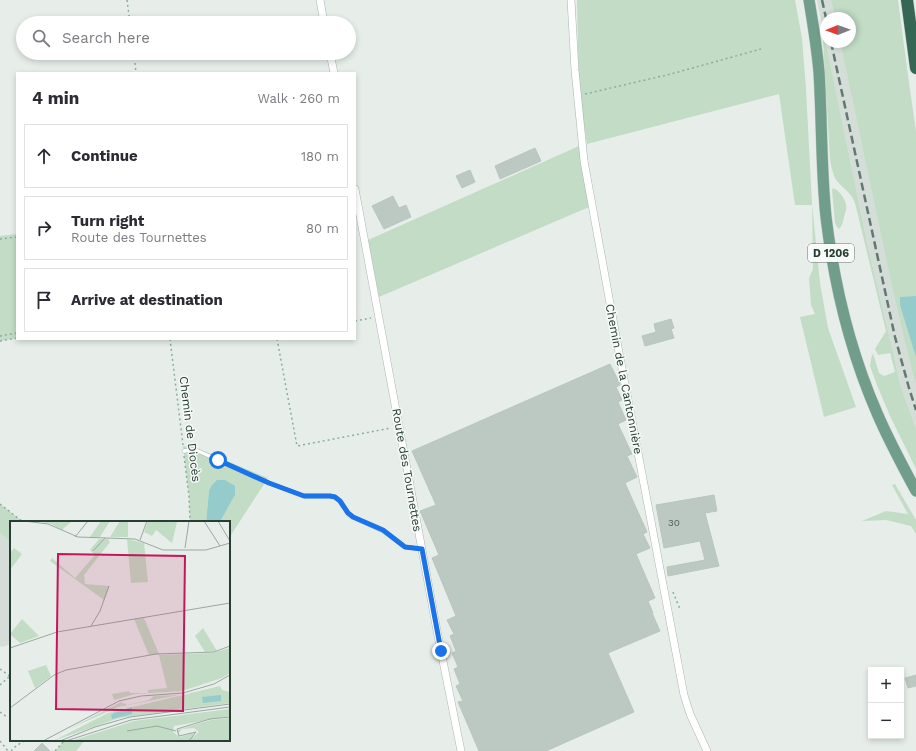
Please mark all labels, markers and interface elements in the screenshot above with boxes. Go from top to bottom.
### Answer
north arrow [820,12,856,48]
search box [16,16,356,60]
icon: search [30,27,52,49]
text: Search here [62,29,150,47]
text: 4 min [32,88,79,108]
text: Walk · 260 m [257,91,340,106]
icon: ahead [33,145,55,167]
text: Continue [71,147,138,165]
text: 180 m [301,149,339,164]
text: Turn right [71,212,144,230]
icon: right [33,217,55,239]
text: 80 m [306,221,339,236]
text: Route des Tournettes [71,230,207,245]
road number: D 1206 [808,244,854,262]
icon: arrive [33,289,55,311]
text: Arrive at destination [71,291,223,309]
street label: Chemin de la Cantonnière [603,303,645,455]
street label: Chemin de Diocès [177,375,203,483]
street label: Route des Tournettes [389,407,425,533]
route start [209,451,227,469]
house number: 30 [668,517,680,528]
inset map [10,521,230,741]
route end [432,642,450,660]
map controls [868,667,904,739]
button: + [868,667,904,703]
button: − [868,703,904,739]

